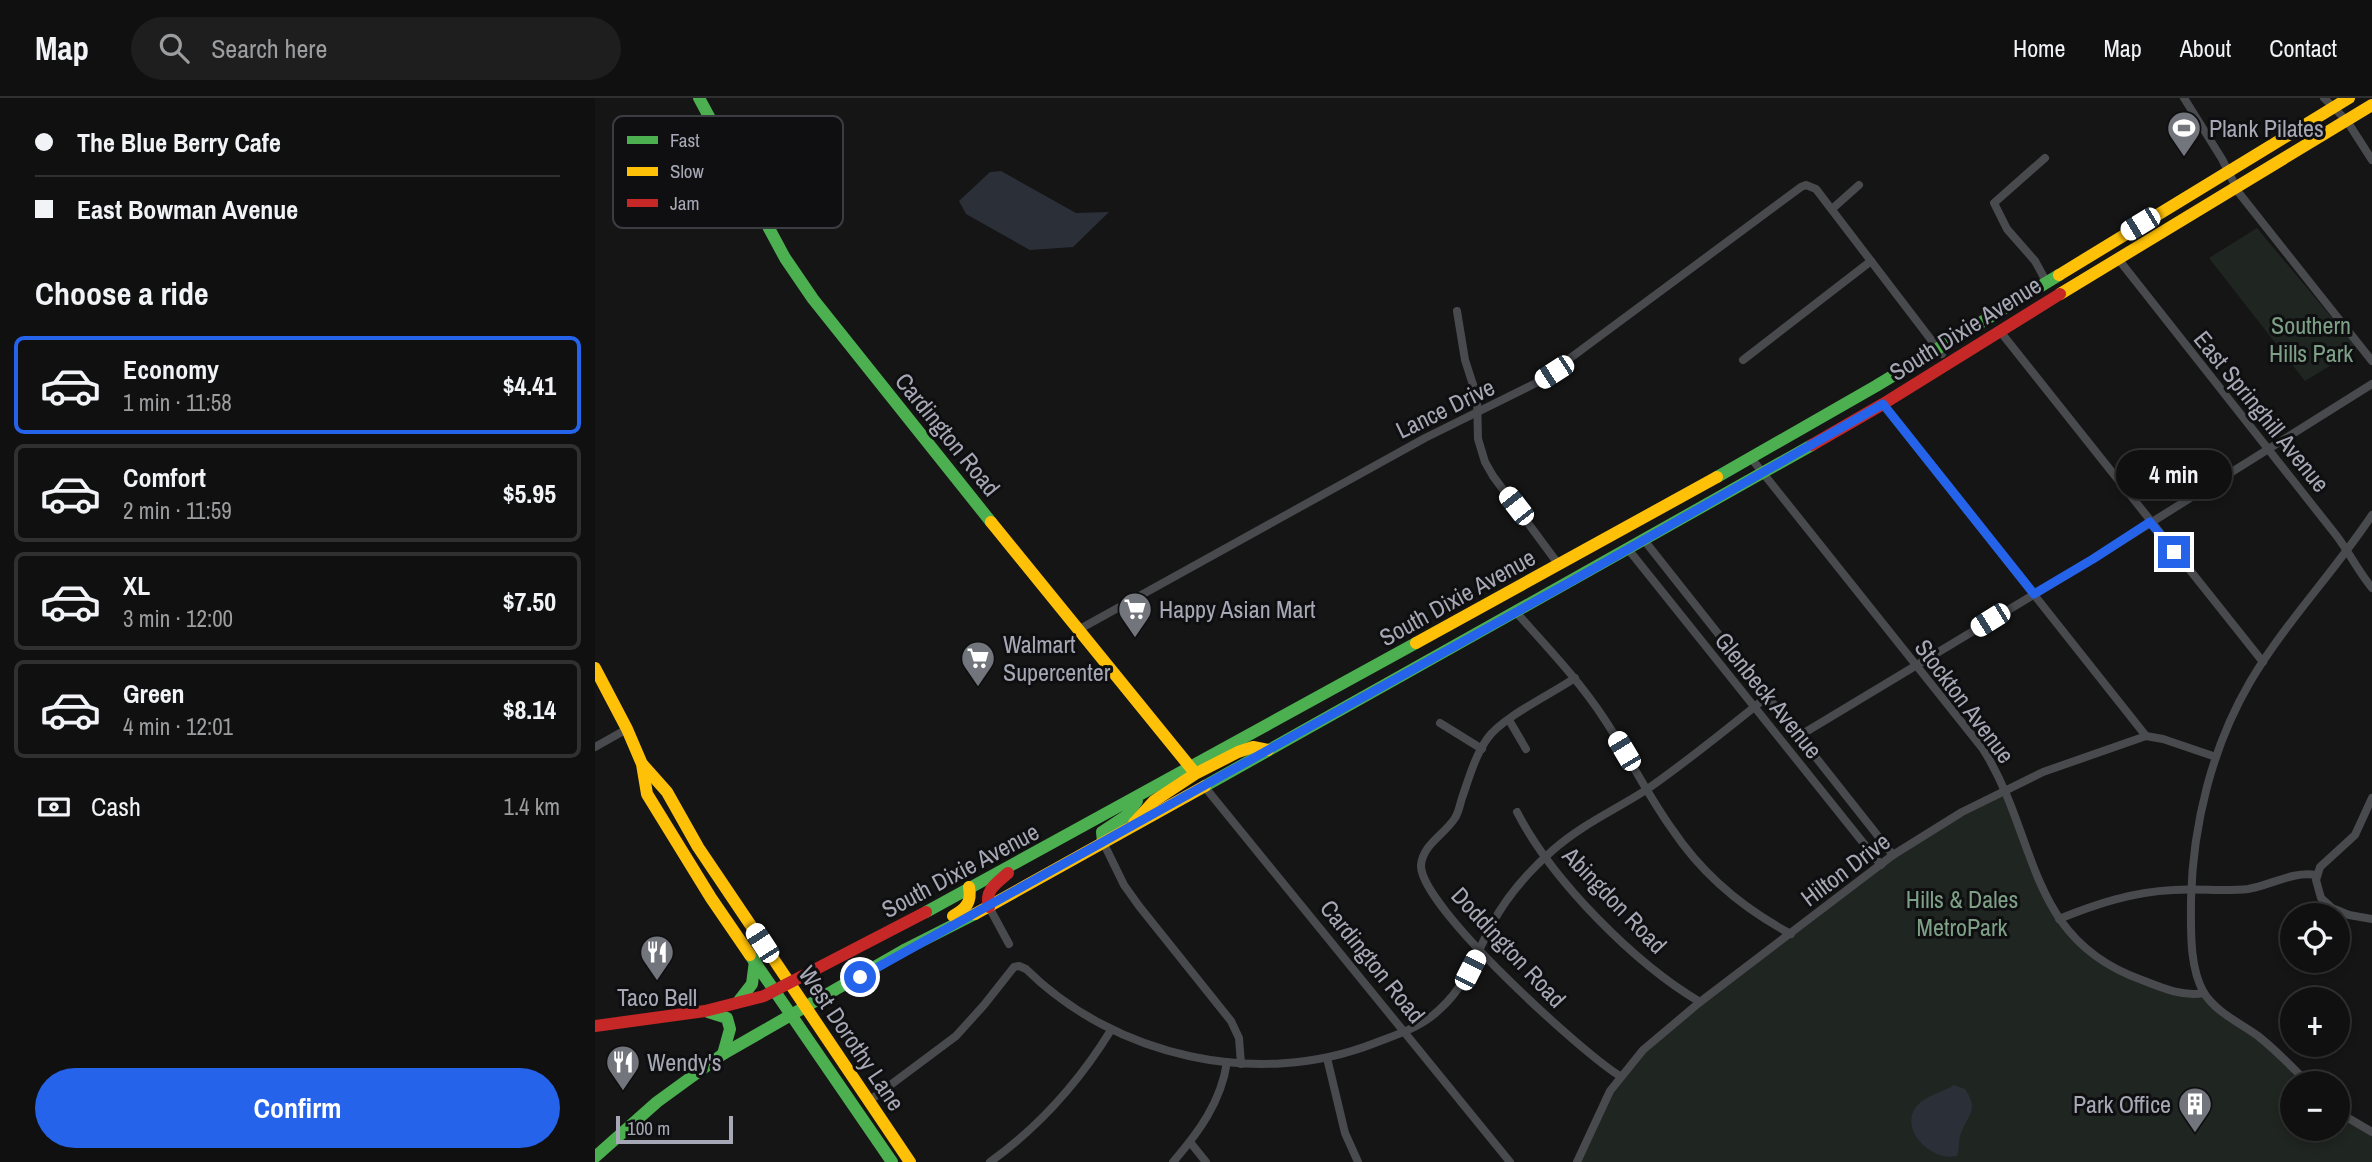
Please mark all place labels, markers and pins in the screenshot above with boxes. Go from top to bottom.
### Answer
sports icon: Plank Pilates [2165,109,2203,158]
place label: Plank Pilates [2209,112,2324,144]
supermarket icon: Happy Asian Mart [1116,590,1154,639]
place label: Happy Asian Mart [1159,593,1316,625]
place label: Walmart Supercenter [1003,628,1111,688]
supermarket icon: Walmart Supercenter [959,639,997,688]
restaurant icon: Taco Bell [638,933,676,982]
place label: Taco Bell [617,981,697,1013]
restaurant icon: Wendy's [604,1043,642,1092]
place label: Wendy's [647,1046,722,1078]
building icon: Park Office [2176,1085,2214,1134]
place label: Park Office [2073,1088,2171,1120]

